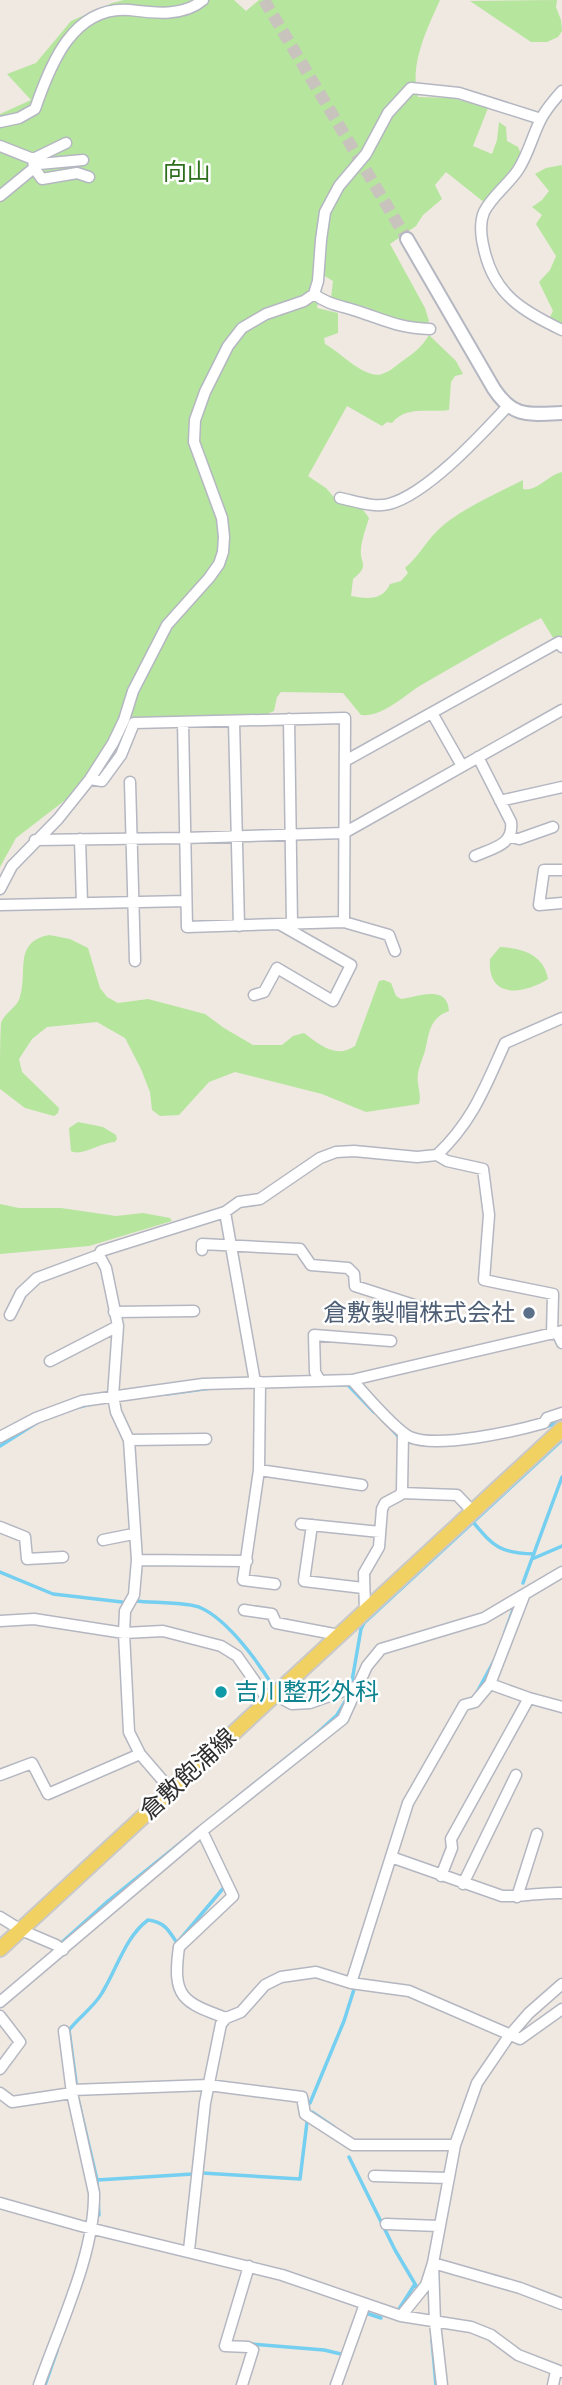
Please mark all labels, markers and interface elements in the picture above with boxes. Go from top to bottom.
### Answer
park label: 向山 [163,158,211,186]
place label: 倉敷製帽株式会社 [323,1299,515,1327]
marker: 倉敷製帽株式会社 [521,1305,537,1321]
place label: 吉川整形外科 [235,1678,379,1706]
marker: 吉川整形外科 [213,1684,229,1700]
street label: 倉敷飽浦線 [135,1723,241,1825]

